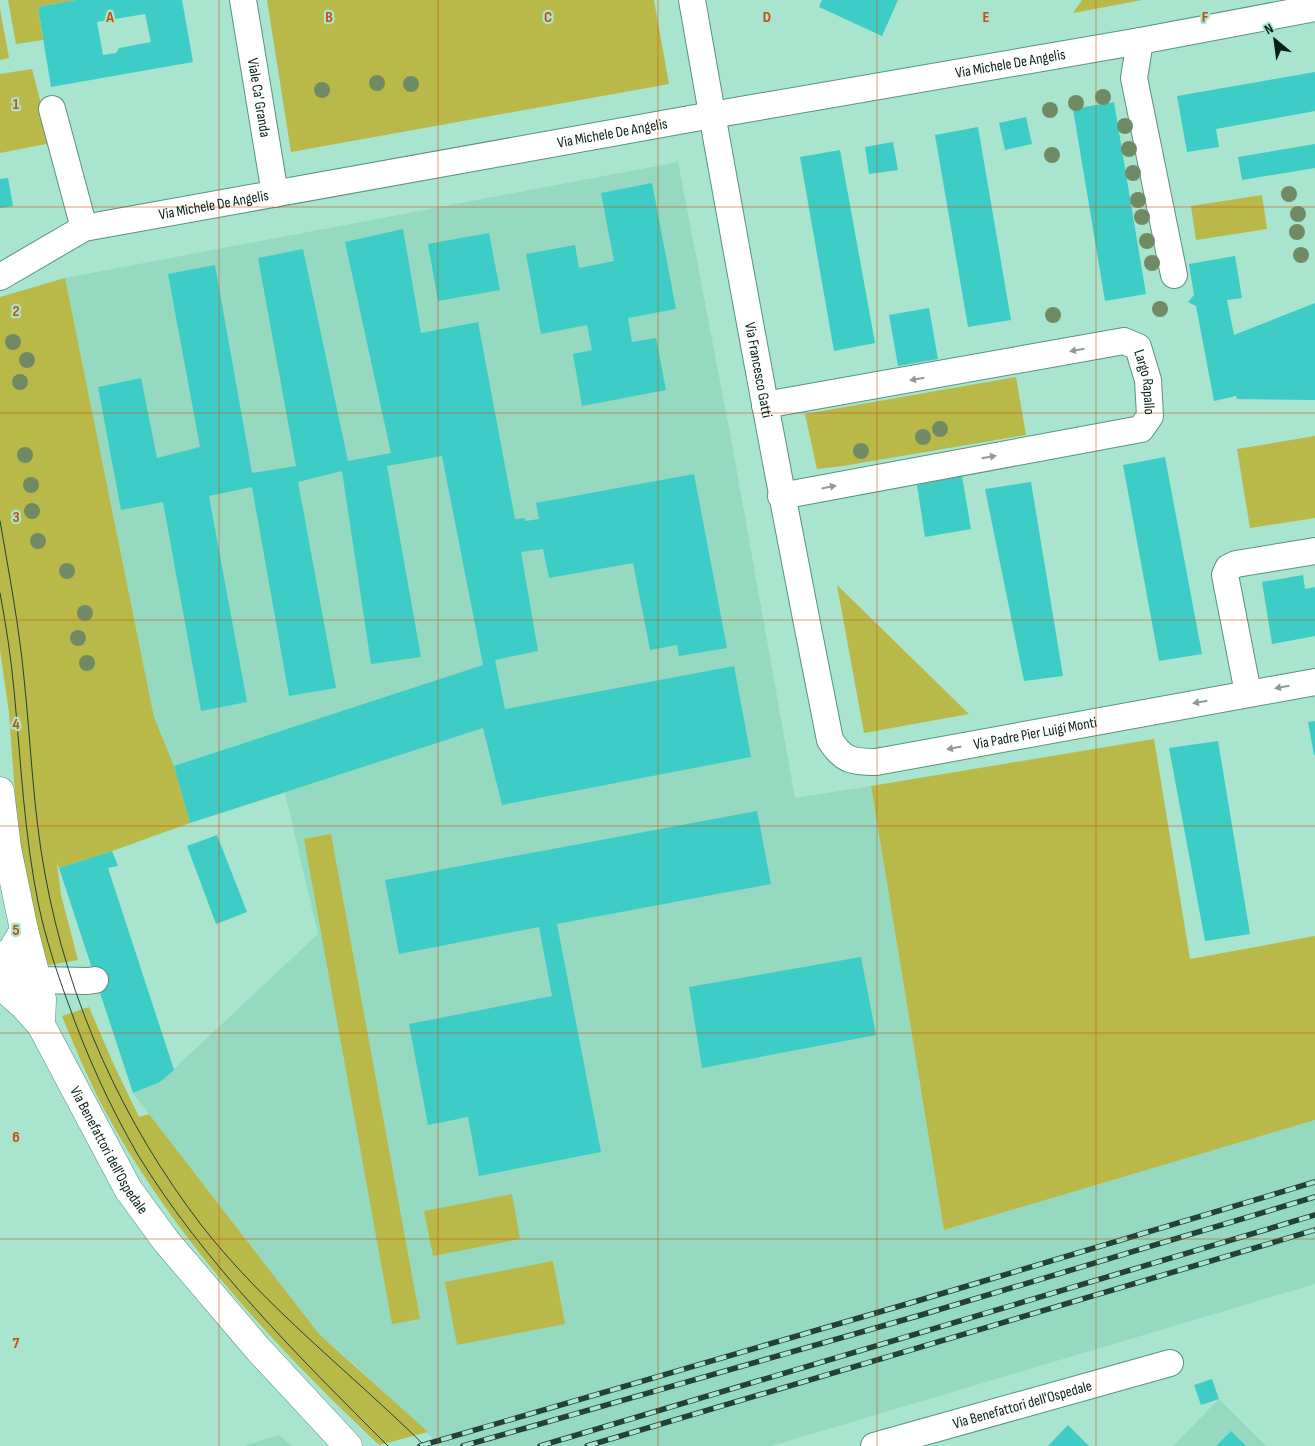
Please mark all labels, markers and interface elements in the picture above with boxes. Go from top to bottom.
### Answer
text: A [105,8,114,27]
text: B [325,8,333,27]
text: C [544,8,552,27]
text: D [763,8,771,27]
text: E [983,8,990,27]
text: F [1202,8,1209,27]
north arrow [1250,15,1300,65]
text: N [1262,20,1276,38]
street label: Via Michele De Angelis [954,45,1067,82]
street label: Viale Ca' Granda [243,57,275,139]
text: 1 [13,95,20,114]
street label: Via Michele De Angelis [556,114,669,152]
street label: Via Michele De Angelis [157,185,270,224]
text: 2 [12,302,20,321]
street label: Via Francesco Gatti [741,321,777,420]
one-way arrow [1068,346,1084,354]
street label: Largo Rapallo [1130,347,1159,415]
one-way arrow [908,375,924,383]
one-way arrow [981,452,997,460]
one-way arrow [822,483,837,491]
text: 3 [12,508,20,527]
one-way arrow [1273,684,1289,692]
one-way arrow [1192,699,1208,707]
street label: Via Padre Pier Luigi Monti [972,712,1099,754]
text: 4 [12,715,20,734]
one-way arrow [946,744,962,752]
text: 5 [12,921,20,940]
street label: Via Benefattori dell'Ospedale [66,1083,153,1218]
text: 6 [12,1128,20,1147]
text: 7 [13,1334,20,1353]
street label: Via Benefattori dell'Ospedale [950,1376,1094,1433]

